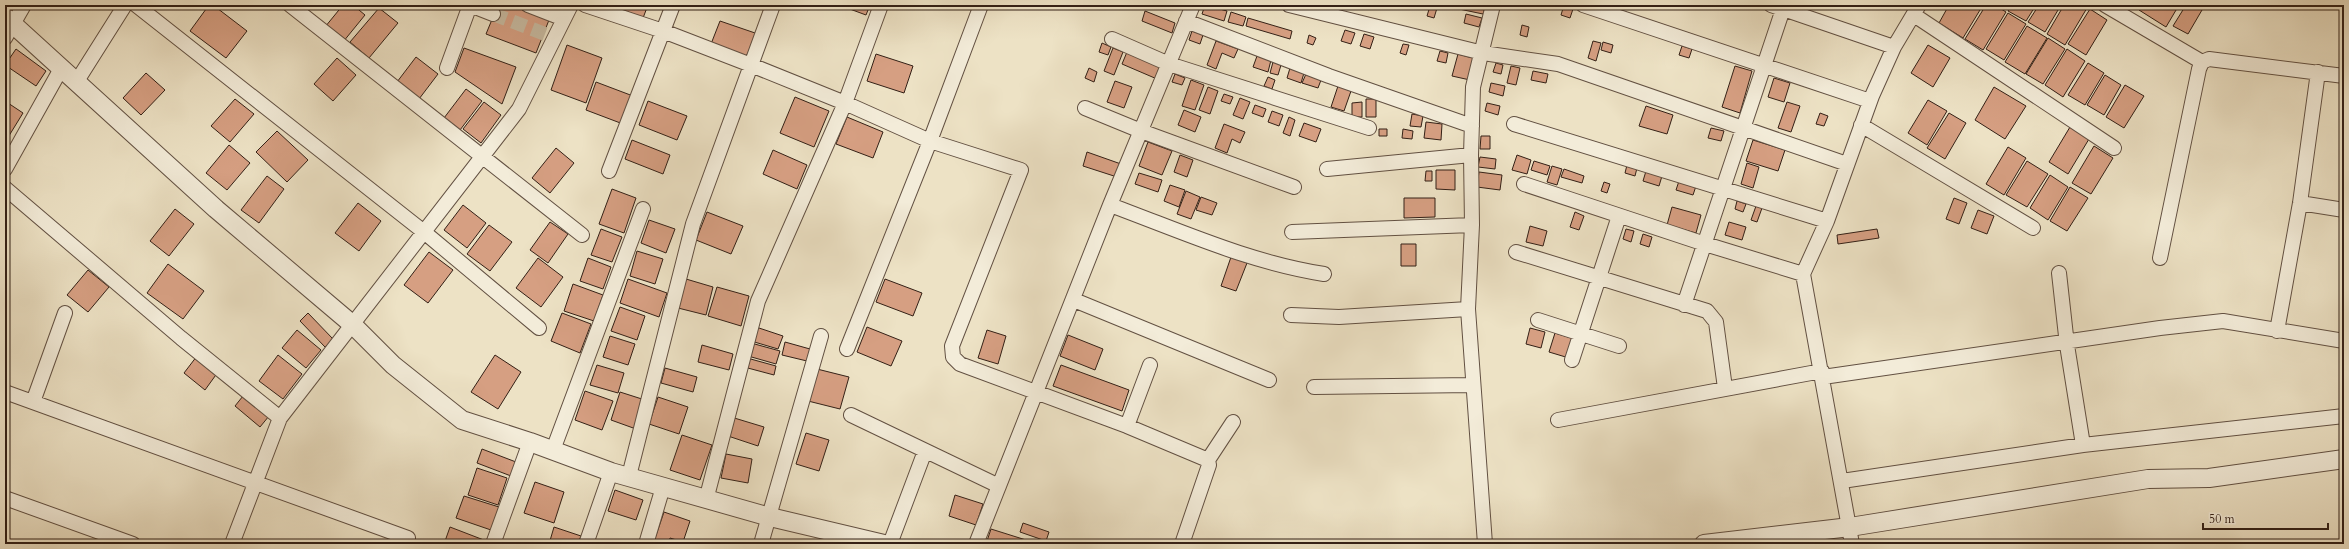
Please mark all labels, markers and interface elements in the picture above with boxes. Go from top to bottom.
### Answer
scale bar [2203,505,2328,531]
text: 50 m [2209,511,2236,527]

